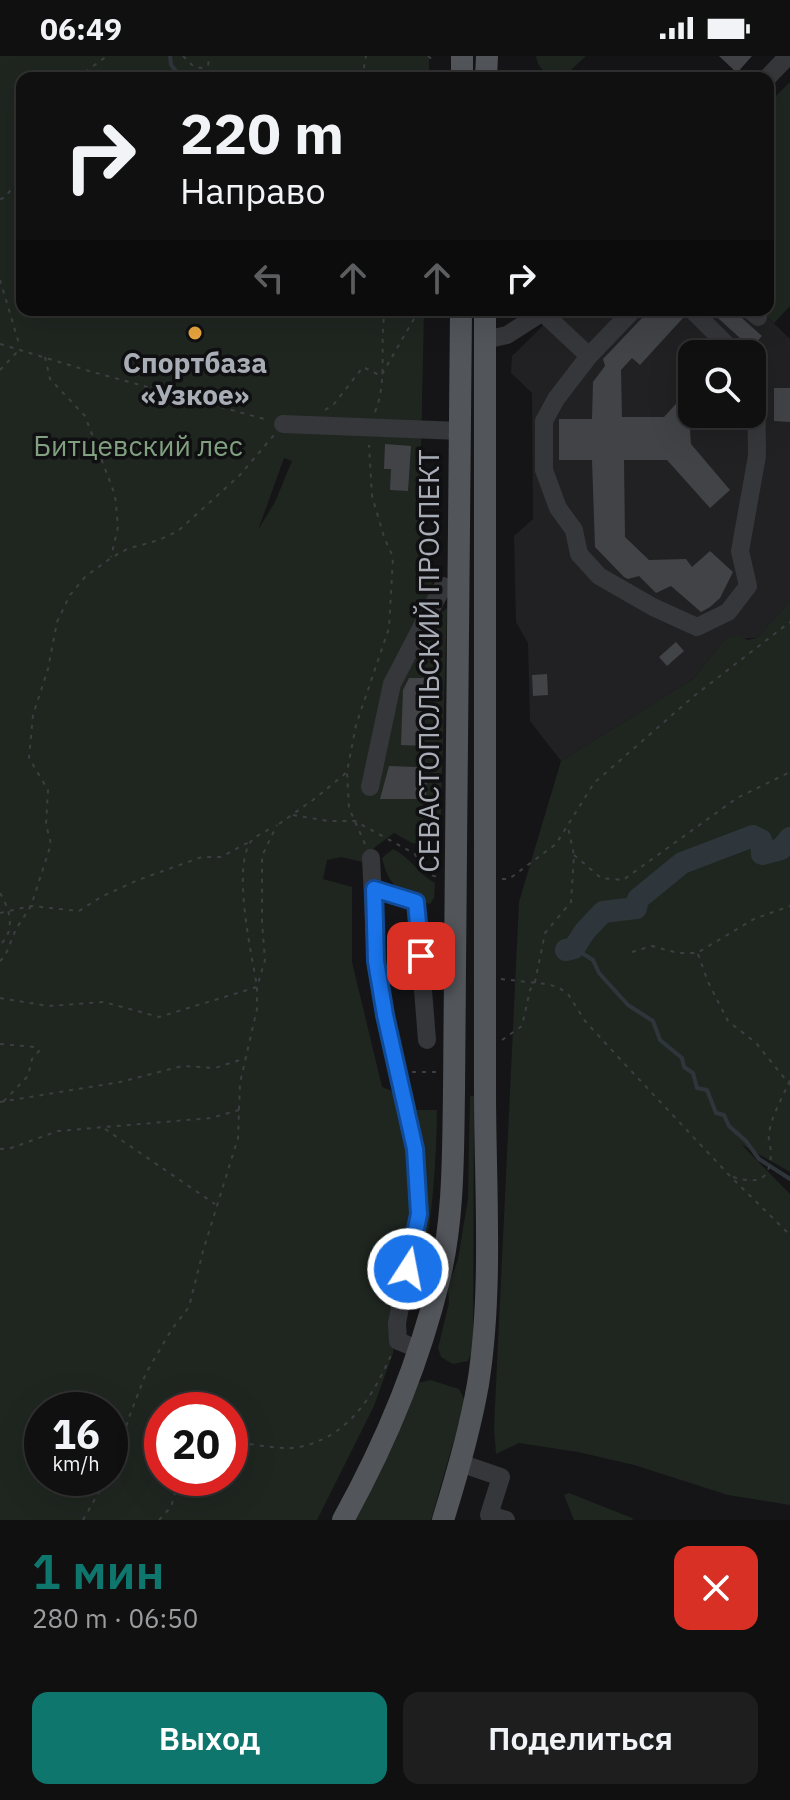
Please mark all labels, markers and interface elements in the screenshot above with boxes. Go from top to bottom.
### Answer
text: 06:49 [40,9,122,48]
text: 220 m [180,97,344,169]
icon: right [48,104,152,208]
text: Направо [180,167,326,214]
icon: left [247,256,291,300]
icon: ahead [331,256,375,300]
icon: ahead [415,256,459,300]
icon: right [499,256,543,300]
marker: Спортбаза «Узкое» [186,324,204,342]
map controls [678,340,766,428]
button: search [678,340,766,428]
place label: Спортбаза «Узкое» [123,344,267,413]
park label: Битцевский лес [33,427,243,464]
street label: СЕВАСТОПОЛЬСКИЙ ПРОСПЕКТ [410,449,447,873]
pin [387,922,455,990]
icon: arrive [399,934,443,978]
position arrow [366,1227,450,1311]
speed limit sign: 20 [144,1392,248,1496]
text: 16 [52,1408,100,1460]
text: km/h [52,1450,100,1477]
text: 1 мин [32,1540,165,1602]
button: close [674,1546,758,1630]
text: 280 m · 06:50 [32,1601,198,1635]
button: Выход [32,1692,387,1784]
button: Поделиться [403,1692,758,1784]

